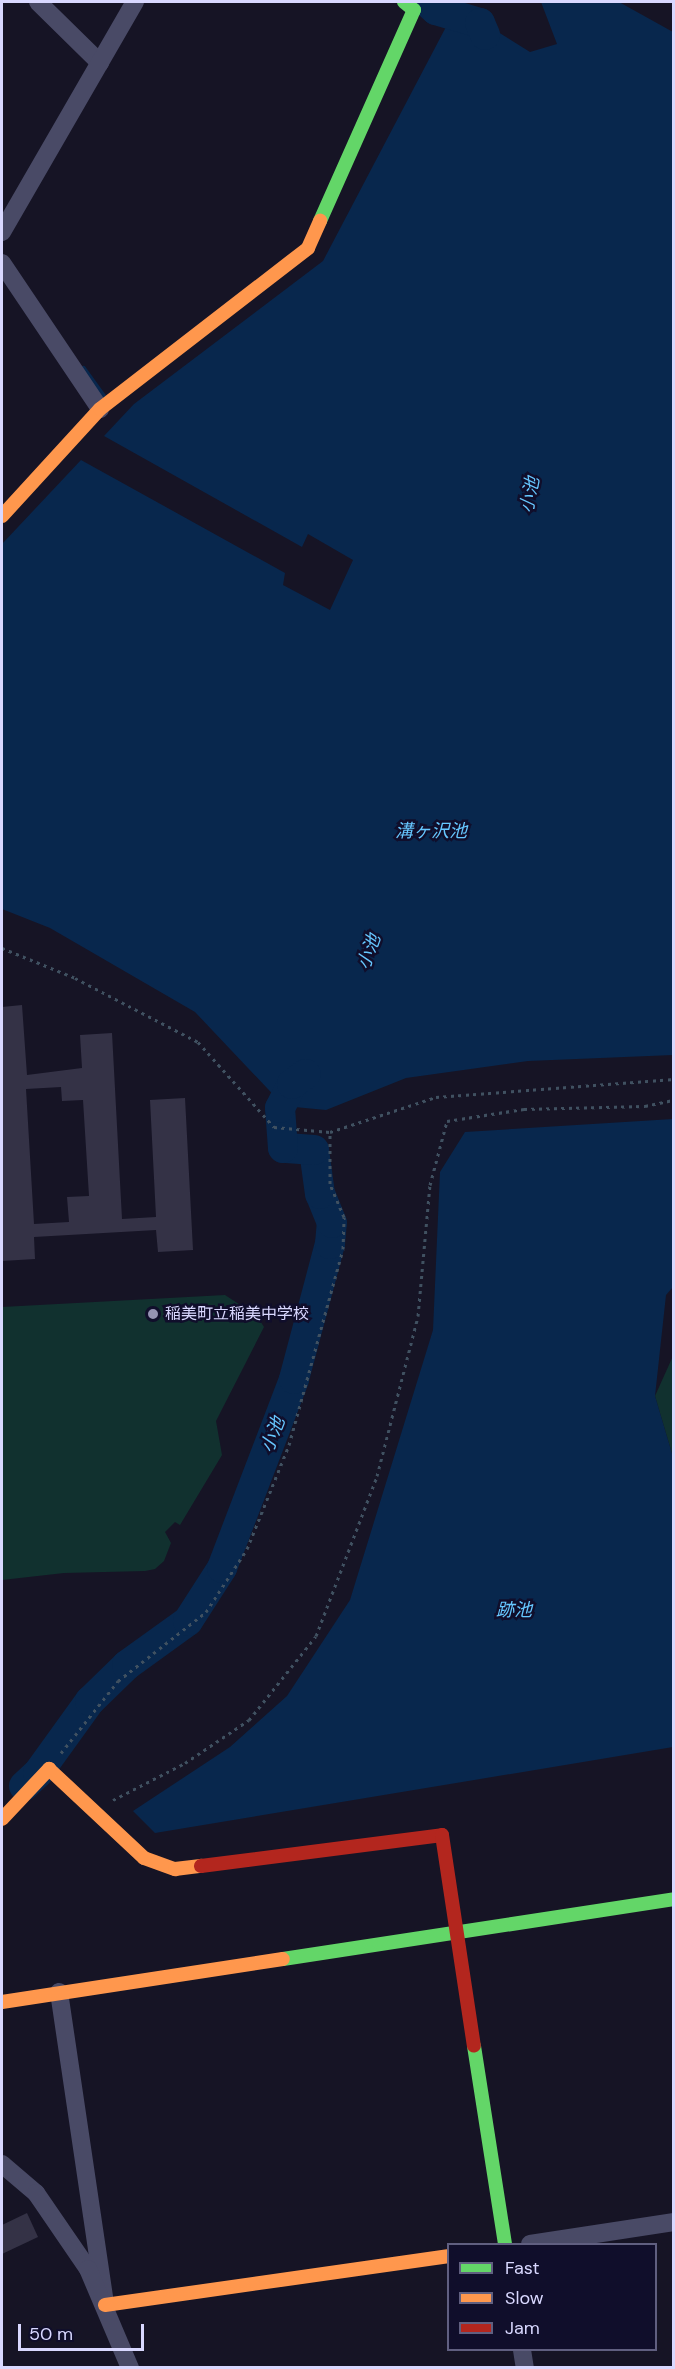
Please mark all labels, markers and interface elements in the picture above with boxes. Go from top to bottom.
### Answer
water label: 小池 [516,475,544,515]
water label: 溝ヶ沢池 [395,820,467,842]
water label: 小池 [353,931,385,973]
place label: 稲美町立稲美中学校 [165,1304,309,1324]
marker: 稲美町立稲美中学校 [146,1307,160,1321]
water label: 小池 [256,1414,290,1456]
water label: 跡池 [496,1599,532,1621]
legend [447,2243,657,2351]
text: Fast [505,2256,540,2280]
text: Slow [505,2286,544,2310]
scale bar [21,2312,147,2350]
text: Jam [505,2316,540,2340]
text: 50 m [29,2322,73,2346]

